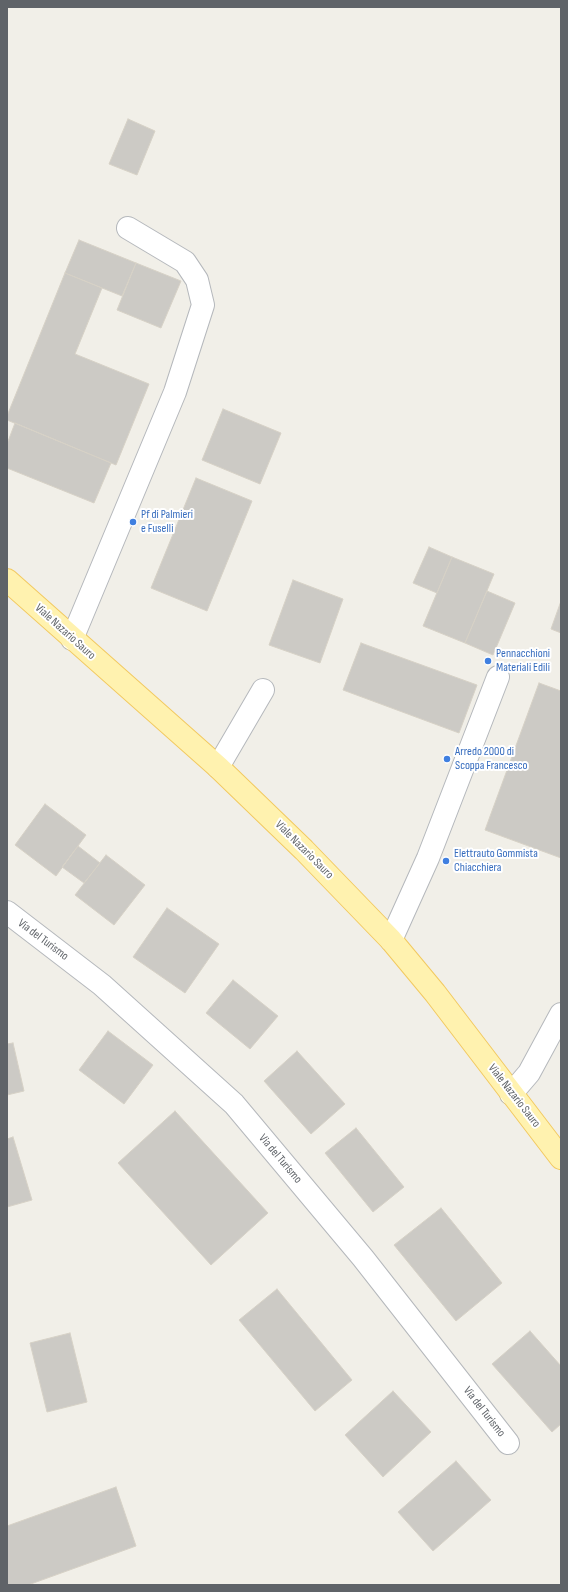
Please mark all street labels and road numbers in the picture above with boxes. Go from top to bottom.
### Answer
street label: Viale Nazario Sauro [32,601,98,663]
street label: Viale Nazario Sauro [272,818,336,882]
street label: Via del Turismo [15,916,71,964]
street label: Viale Nazario Sauro [485,1061,543,1131]
street label: Via del Turismo [255,1131,305,1187]
street label: Via del Turismo [460,1384,508,1440]

